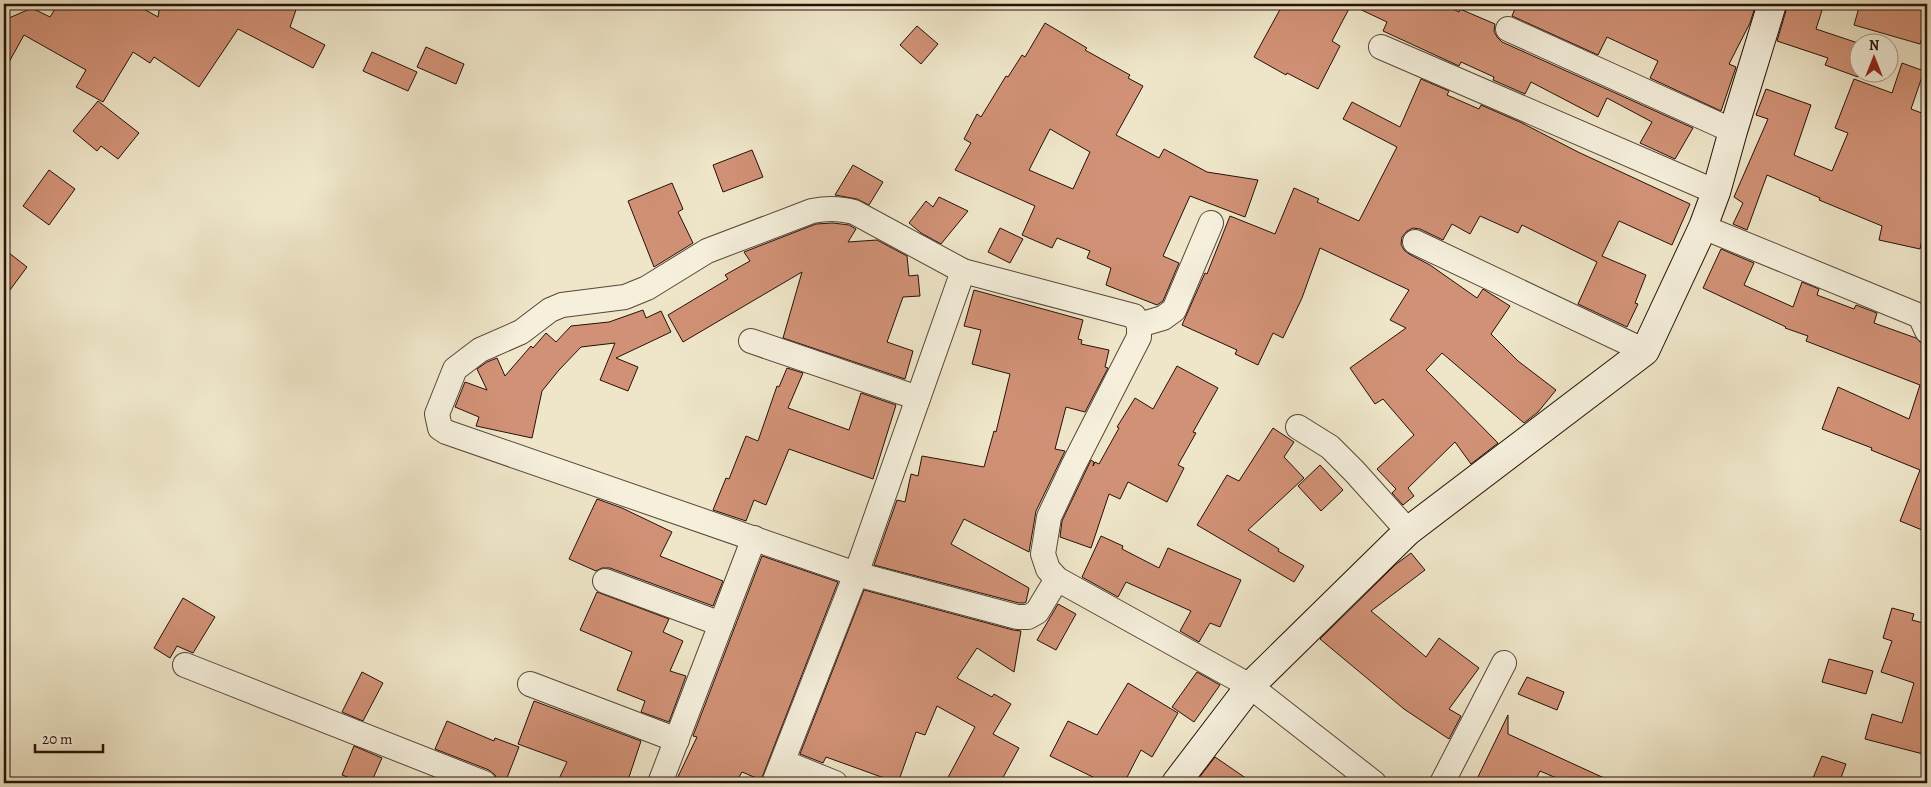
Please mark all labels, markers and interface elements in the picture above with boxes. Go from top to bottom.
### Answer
north arrow [1848,32,1898,82]
text: N [1869,36,1879,55]
scale bar [35,722,102,754]
text: 20 m [42,729,73,749]

